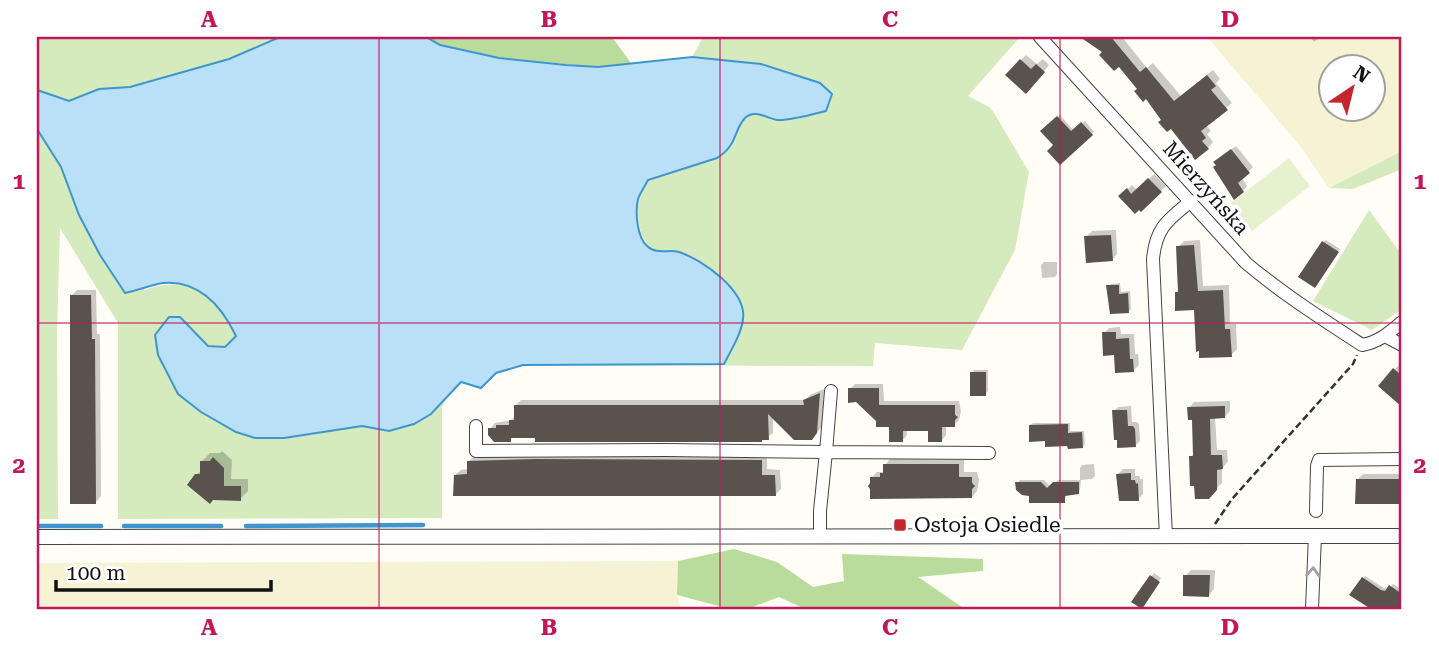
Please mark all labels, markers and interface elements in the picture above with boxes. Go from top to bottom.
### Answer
text: A [201,6,218,33]
text: B [541,6,557,33]
text: C [882,6,898,33]
text: D [1221,6,1239,33]
north arrow [1316,52,1386,122]
text: N [1349,61,1374,88]
street label: Mierzyńska [1158,137,1254,240]
text: 1 [13,168,26,195]
text: 1 [1414,168,1427,195]
text: 2 [13,452,25,479]
text: 2 [1414,452,1426,479]
place label: Ostoja Osiedle [914,513,1060,537]
marker: Ostoja Osiedle [892,517,908,533]
scale bar [56,548,271,592]
text: 100 m [66,561,126,585]
one-way arrow [1305,567,1320,578]
text: A [201,614,218,641]
text: B [541,614,557,641]
text: C [882,614,898,641]
text: D [1221,614,1239,641]

